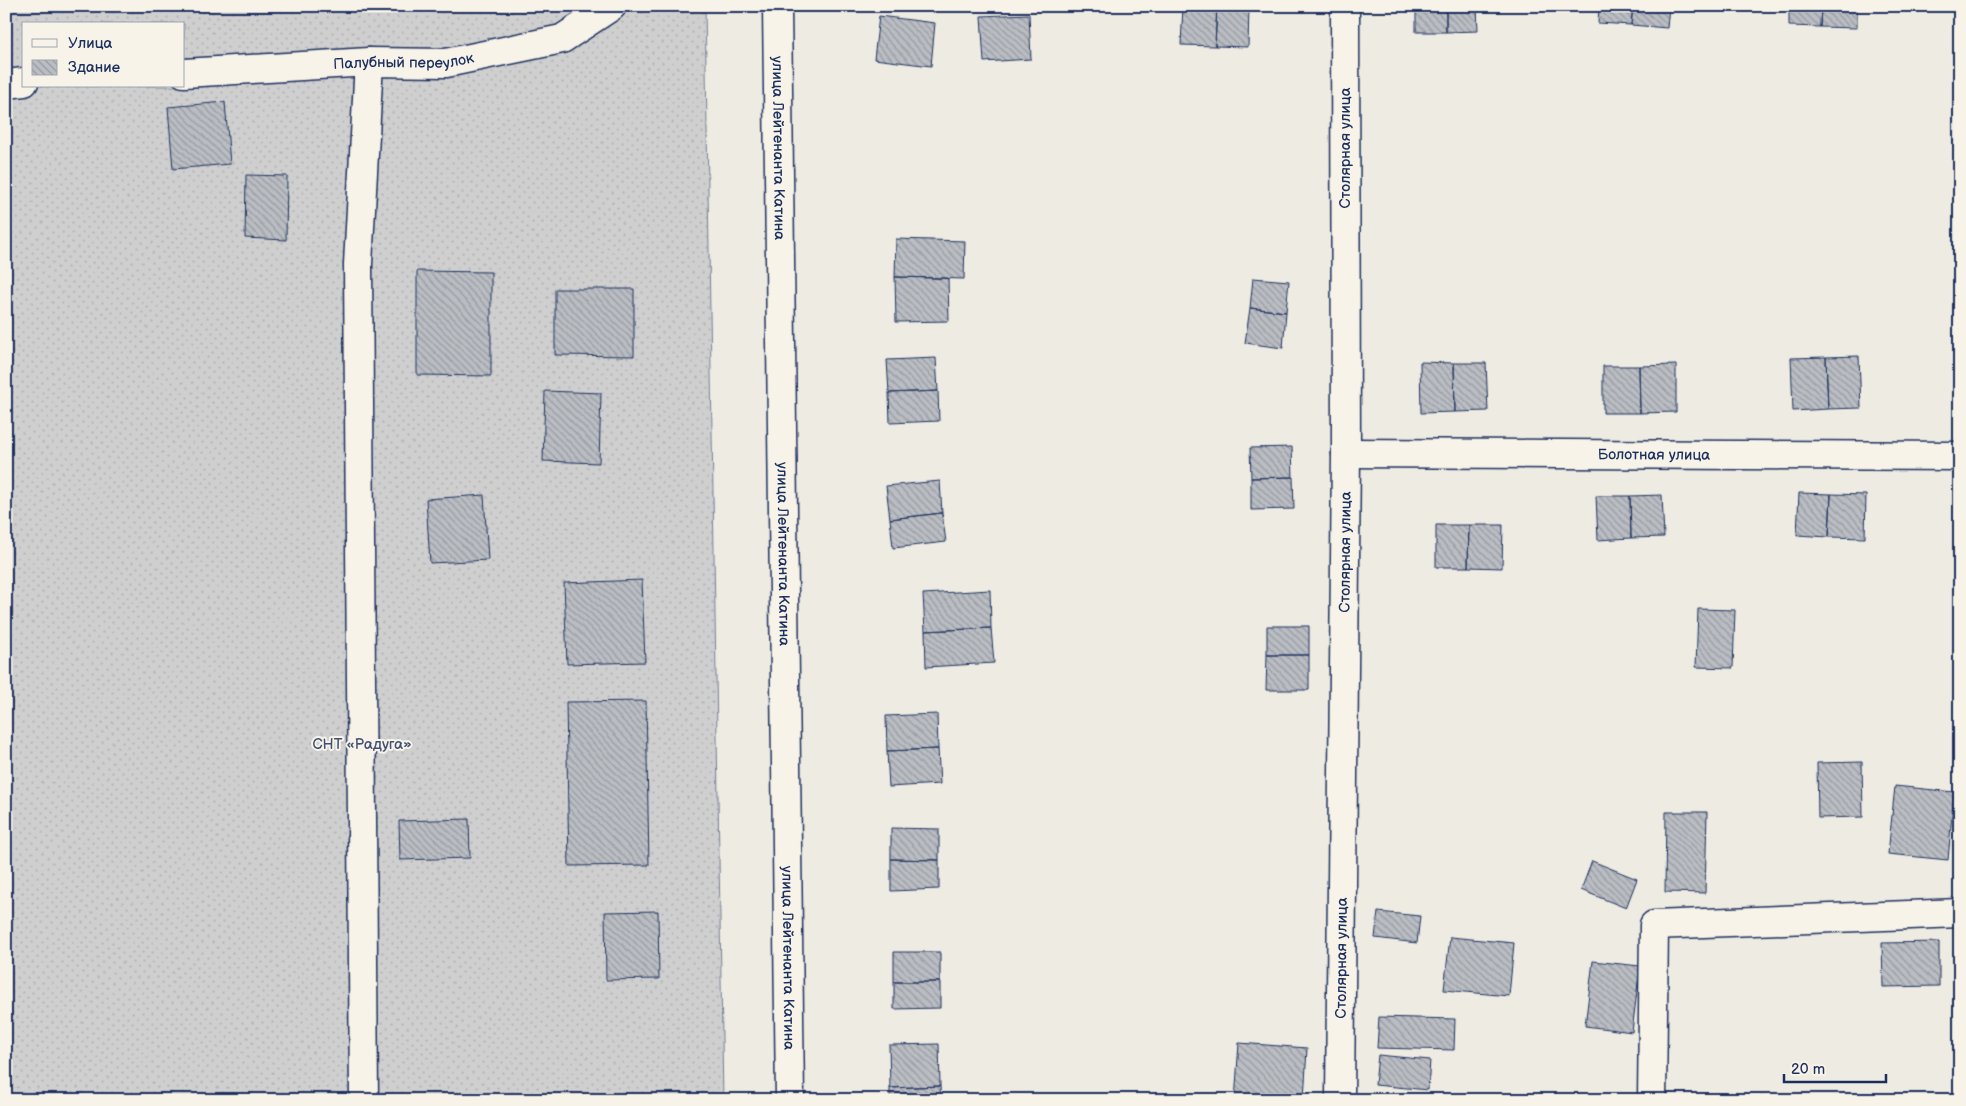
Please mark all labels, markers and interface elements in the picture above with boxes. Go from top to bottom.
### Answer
legend [22,22,185,88]
text: Улица [68,34,113,53]
street label: Палубный переулок [333,48,476,74]
street label: улица Лейтенанта Катина [768,56,789,240]
text: Здание [68,58,120,77]
street label: Столярная улица [1336,87,1355,209]
street label: Болотная улица [1598,445,1710,465]
street label: улица Лейтенанта Катина [772,462,794,646]
street label: Столярная улица [1336,491,1356,613]
park label: СНТ «Радуга» [312,735,412,754]
street label: улица Лейтенанта Катина [777,866,798,1050]
street label: Столярная улица [1332,897,1352,1019]
scale bar [1784,1051,1886,1083]
text: 20 m [1791,1060,1825,1079]

